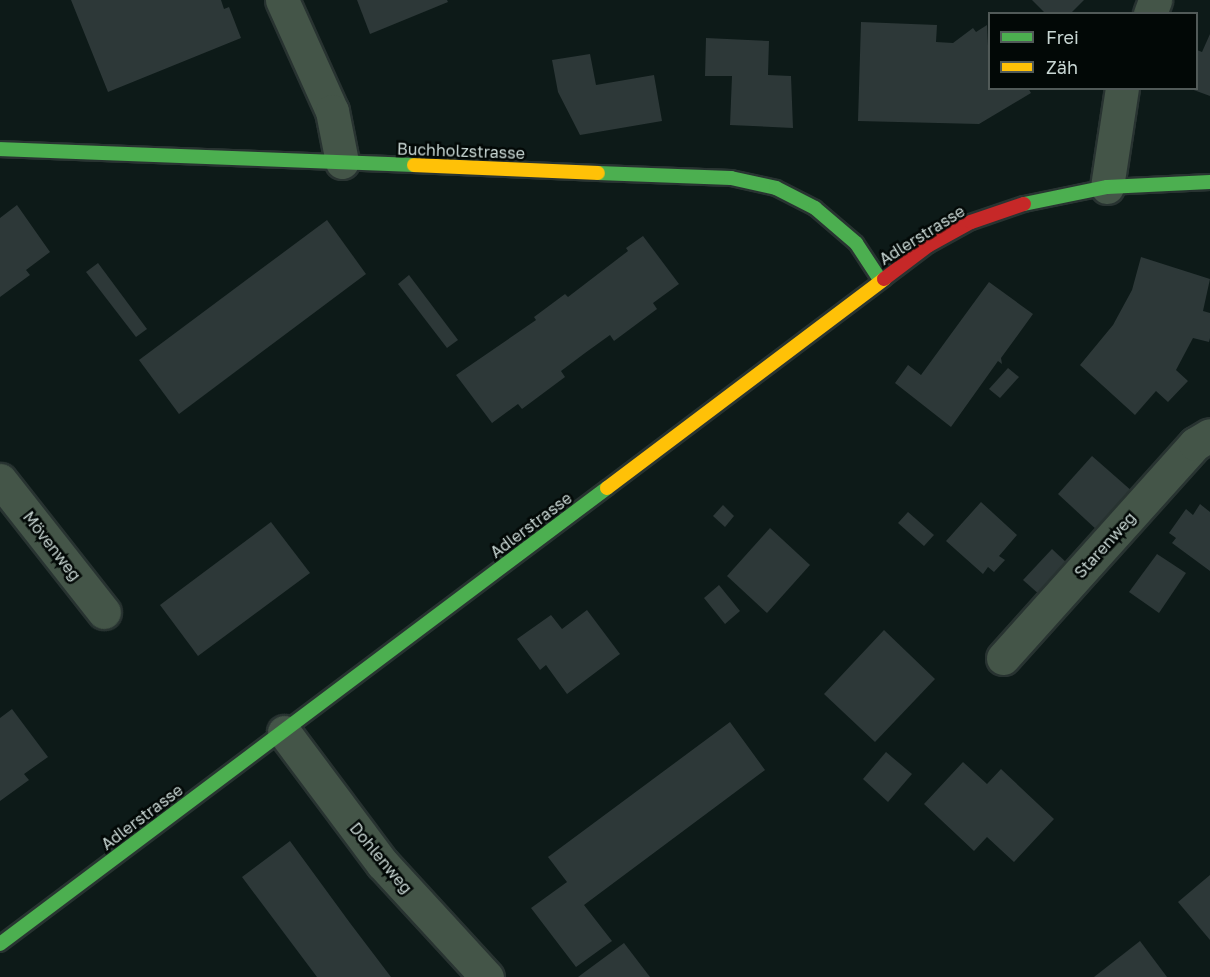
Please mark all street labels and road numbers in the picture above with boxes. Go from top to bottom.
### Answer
street label: Buchholzstrasse [397,139,525,163]
street label: Adlerstrasse [876,201,968,269]
street label: Adlerstrasse [486,488,576,562]
street label: Mövenweg [19,508,85,584]
street label: Starenweg [1070,508,1140,582]
street label: Adlerstrasse [97,780,187,854]
street label: Dohlenweg [346,819,416,897]

